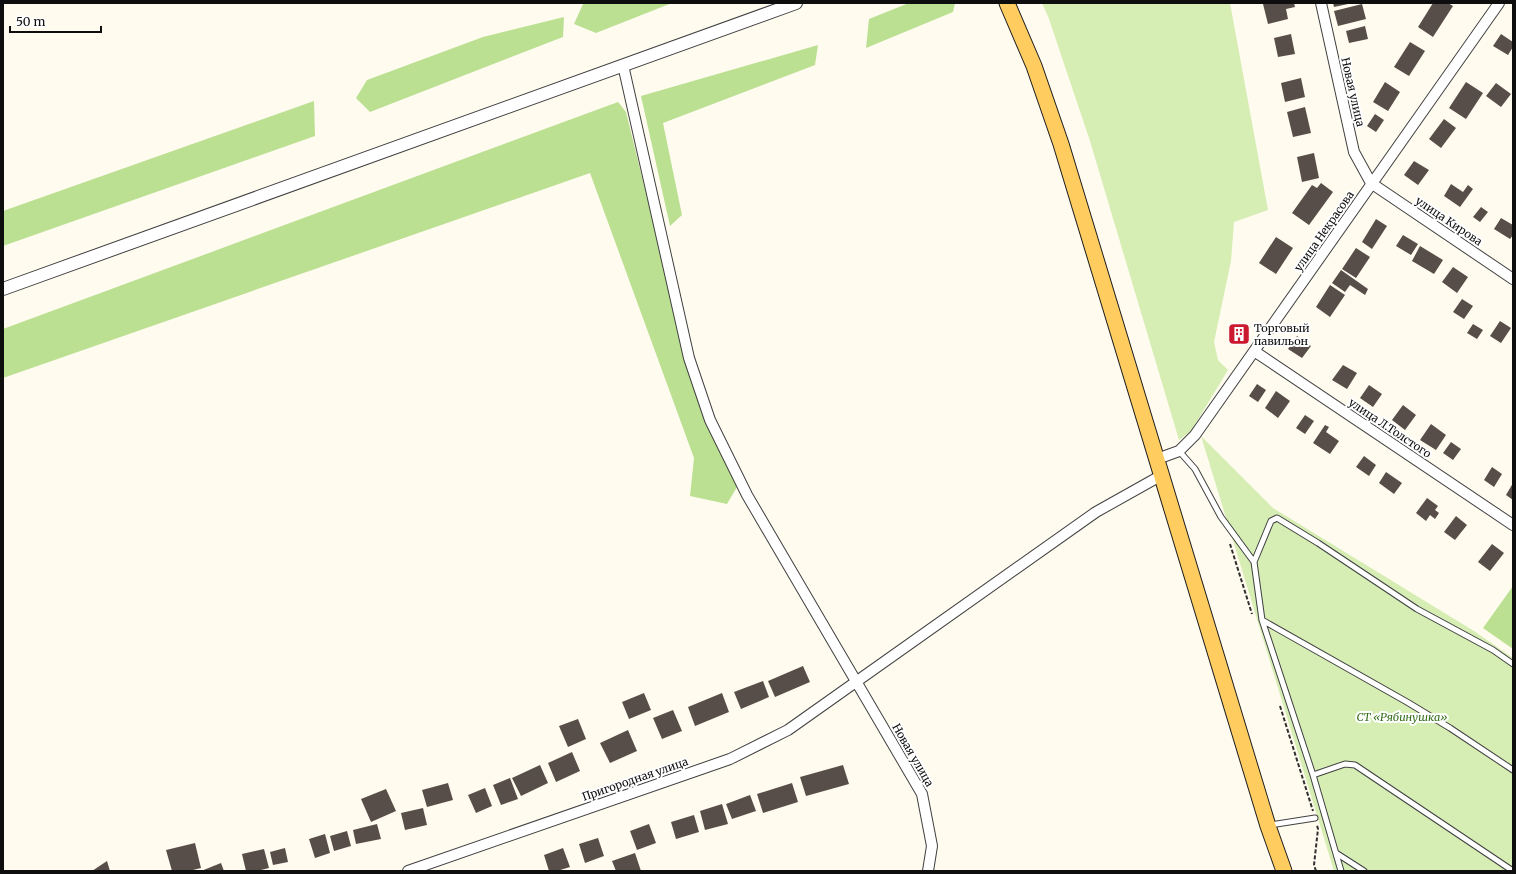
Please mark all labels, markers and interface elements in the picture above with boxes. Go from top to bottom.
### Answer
scale bar [10,8,101,34]
text: 50 m [16,14,45,29]
street label: Новая улица [1338,56,1368,128]
street label: улица Некрасова [1291,188,1357,274]
street label: улица Кирова [1413,194,1485,249]
building icon: Торговый павильон [1226,321,1252,347]
place label: Торговый павильон [1254,321,1310,348]
street label: улица Л.Толстого [1346,395,1434,461]
park label: СТ «Рябинушка» [1356,710,1448,724]
street label: Новая улица [889,721,937,789]
street label: Пригородная улица [580,754,690,804]

